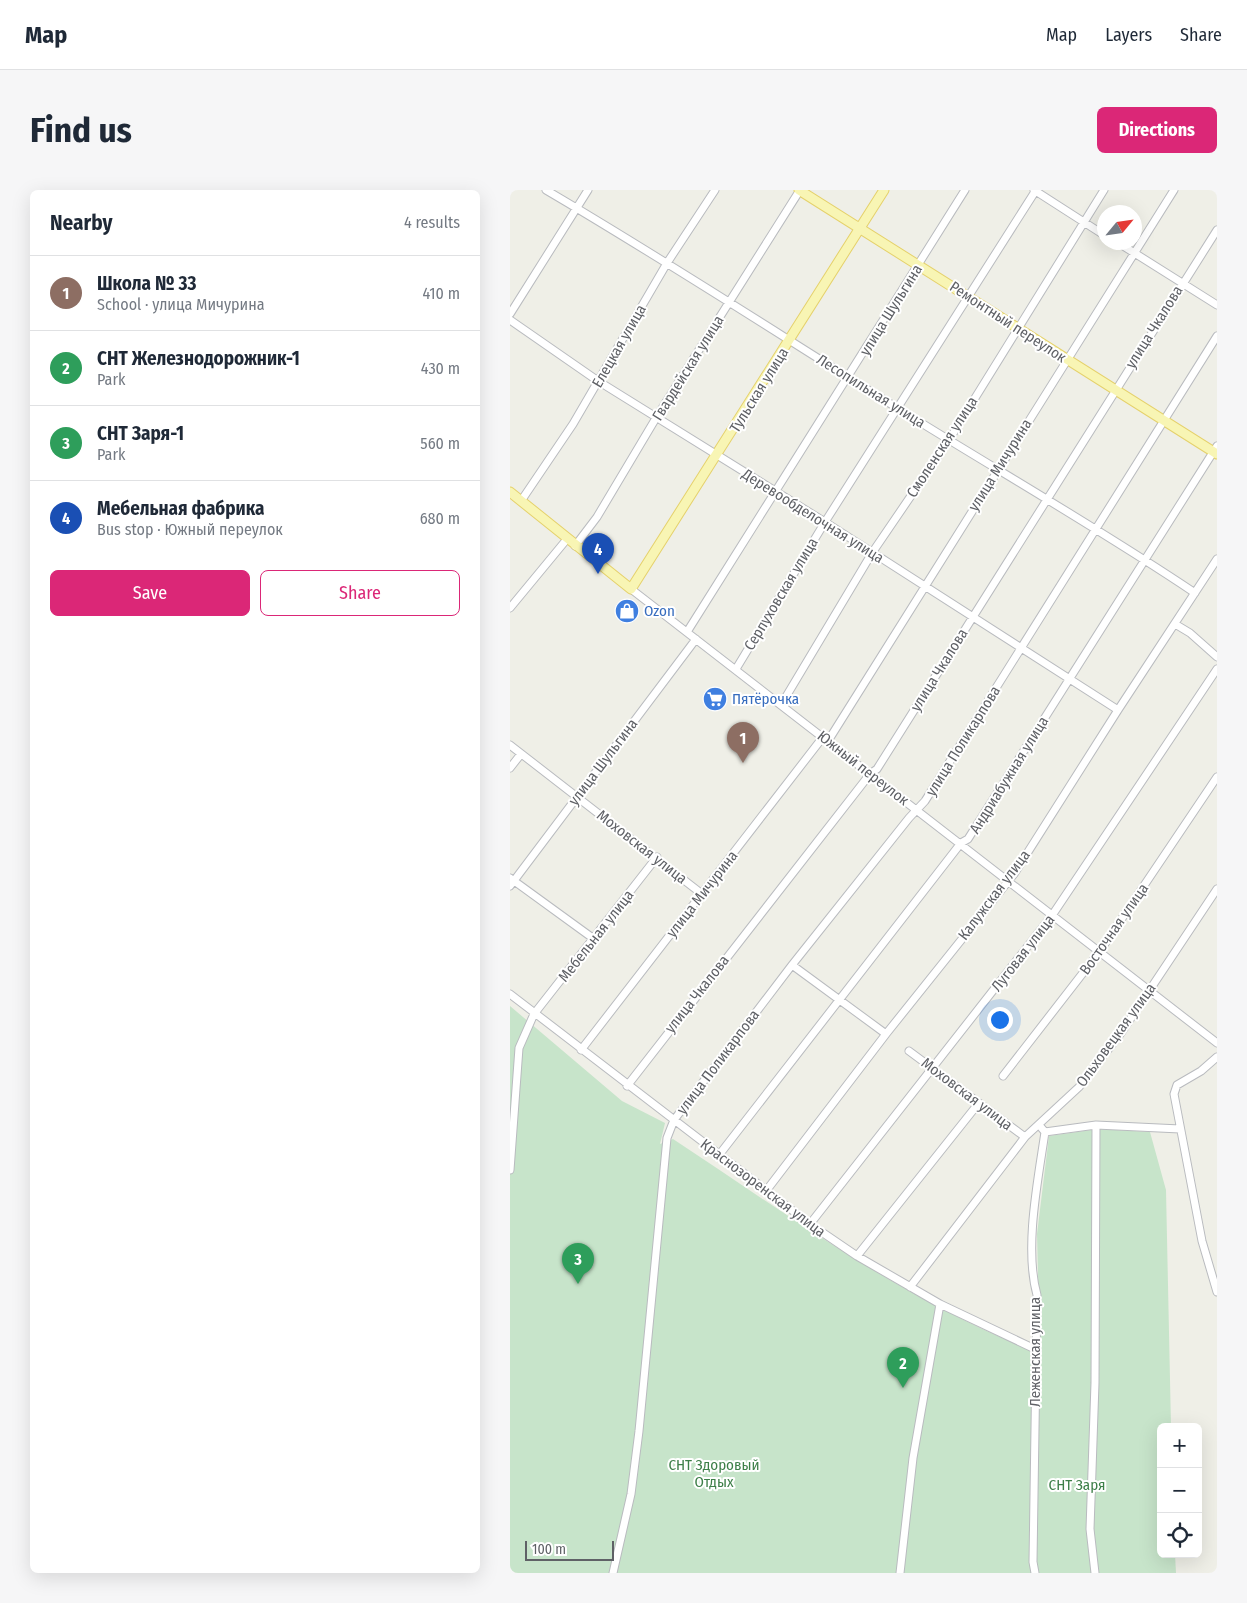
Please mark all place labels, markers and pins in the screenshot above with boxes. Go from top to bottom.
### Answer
pin: 4 [582,533,614,574]
shop icon: Ozon [614,598,640,624]
place label: Ozon [644,602,675,620]
supermarket icon: Пятёрочка [702,686,728,712]
place label: Пятёрочка [732,690,799,708]
pin: 1 [727,722,759,763]
pin: 3 [562,1243,594,1284]
pin: 2 [887,1347,919,1388]

